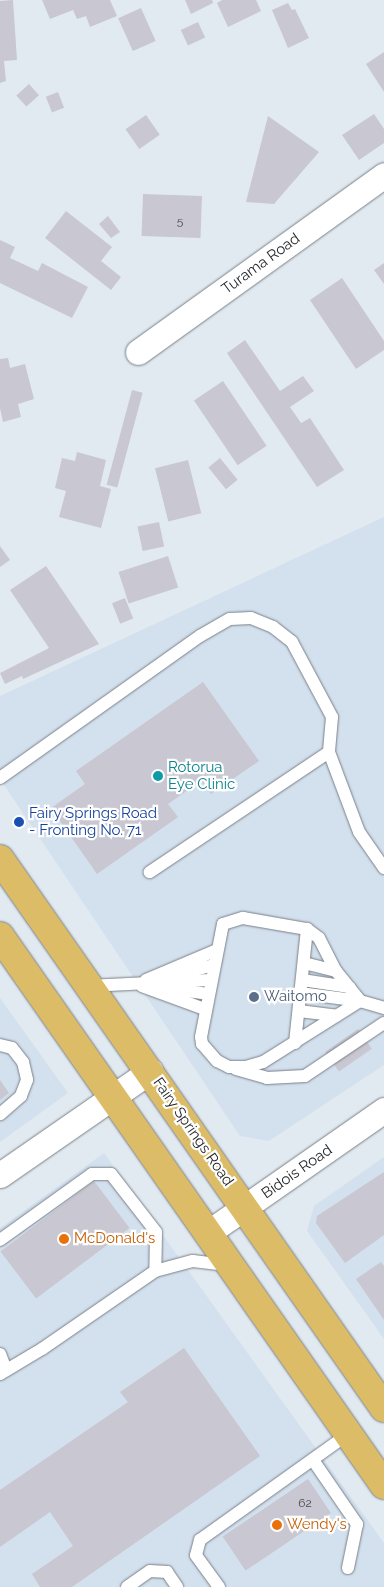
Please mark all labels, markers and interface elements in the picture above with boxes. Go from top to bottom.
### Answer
house number: 5 [177,215,183,229]
street label: Turama Road [219,230,303,298]
place label: Rotorua Eye Clinic [168,758,235,793]
marker: Rotorua Eye Clinic [152,770,164,782]
place label: Fairy Springs Road - Fronting No. 71 [29,804,157,839]
marker: Fairy Springs Road - Fronting No. 71 [13,816,25,828]
place label: Waitomo [264,988,327,1006]
marker: Waitomo [248,991,260,1003]
street label: Fairy Springs Road [149,1074,237,1190]
street label: Bidois Road [258,1141,336,1203]
place label: McDonald's [74,1230,155,1248]
marker: McDonald's [58,1233,70,1245]
house number: 62 [298,1497,312,1511]
place label: Wendy's [287,1516,347,1534]
marker: Wendy's [271,1519,283,1531]

